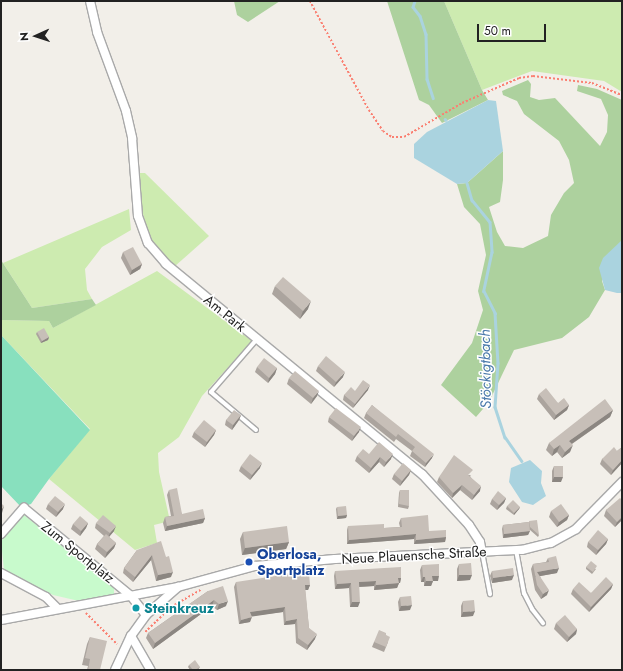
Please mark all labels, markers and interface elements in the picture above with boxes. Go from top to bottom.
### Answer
north arrow [16,16,56,56]
scale bar [479,16,548,42]
text: 50 m [484,22,511,40]
text: N [16,32,32,41]
street label: Am Park [201,291,249,335]
water label: Stöckigtbach [476,329,496,409]
street label: Zum Sportplatz [38,518,118,586]
street label: Neue Plauensche Straße [341,543,487,567]
place label: Oberlosa, Sportplatz [257,546,325,578]
marker: Oberlosa, Sportplatz [244,557,254,567]
place label: Steinkreuz [144,600,214,616]
marker: Steinkreuz [131,603,141,613]

